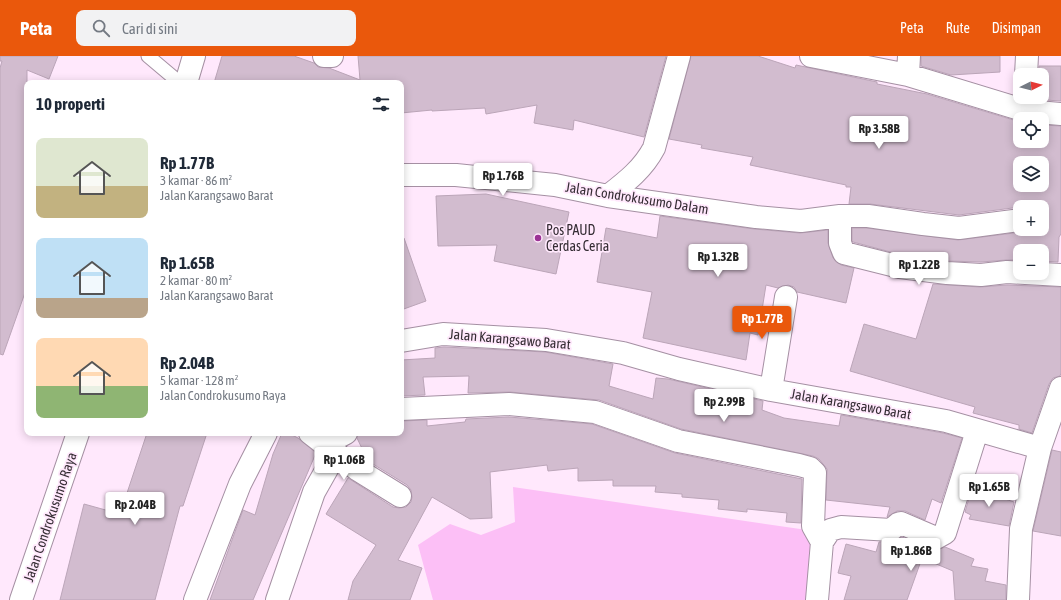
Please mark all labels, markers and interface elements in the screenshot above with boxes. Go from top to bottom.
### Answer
search box [76,10,356,46]
text: Peta [20,17,52,39]
icon: search [90,17,112,39]
text: Cari di sini [122,20,178,37]
text: Peta [900,20,924,36]
text: Rute [946,20,970,36]
text: Disimpan [992,20,1041,36]
north arrow [1013,68,1049,104]
map controls [1013,68,1049,280]
icon: filters [370,93,392,115]
text: 10 properti [36,94,105,114]
button: locate [1013,112,1049,148]
pin: Rp 3.58B [838,116,920,150]
text: Rp 3.58B [858,121,900,136]
text: Rp 1.77B [160,153,214,173]
icon: home [68,154,116,202]
button: layers [1013,156,1049,192]
pin: Rp 1.76B [462,163,544,197]
text: Rp 1.76B [482,168,524,183]
text: 3 kamar · 86 m² [160,173,232,188]
street label: Jalan Condrokusumo Dalam [564,179,710,217]
text: Jalan Karangsawo Barat [160,188,273,203]
button: + [1013,200,1049,236]
place label: Pos PAUD Cerdas Ceria [546,222,609,254]
marker: Pos PAUD Cerdas Ceria [533,233,543,243]
pin: Rp 1.32B [677,244,759,278]
button: − [1013,244,1049,280]
text: Rp 1.32B [697,249,739,264]
pin: Rp 1.22B [878,252,960,286]
text: Rp 1.65B [160,253,214,273]
icon: home [68,254,116,302]
text: Rp 1.22B [898,257,940,272]
text: 2 kamar · 80 m² [160,273,232,288]
text: Jalan Karangsawo Barat [160,288,273,303]
pin: Rp 1.77B [721,306,803,340]
text: Rp 1.77B [741,311,783,326]
street label: Jalan Karangsawo Barat [449,326,571,352]
text: Rp 2.04B [160,353,214,373]
icon: home [68,354,116,402]
text: 5 kamar · 128 m² [160,373,238,388]
street label: Jalan Karangsawo Barat [790,386,912,422]
text: Jalan Condrokusumo Raya [160,388,286,403]
pin: Rp 2.99B [683,389,765,423]
text: Rp 2.99B [703,394,745,409]
pin: Rp 1.06B [303,447,385,481]
street label: Jalan Condrokusumo Raya [20,450,80,584]
text: Rp 1.06B [323,452,365,467]
pin: Rp 1.65B [948,474,1030,508]
text: Rp 1.65B [968,479,1010,494]
pin: Rp 2.04B [94,492,176,526]
text: Rp 2.04B [114,497,156,512]
pin: Rp 1.86B [870,538,952,572]
text: Rp 1.86B [890,543,932,558]

